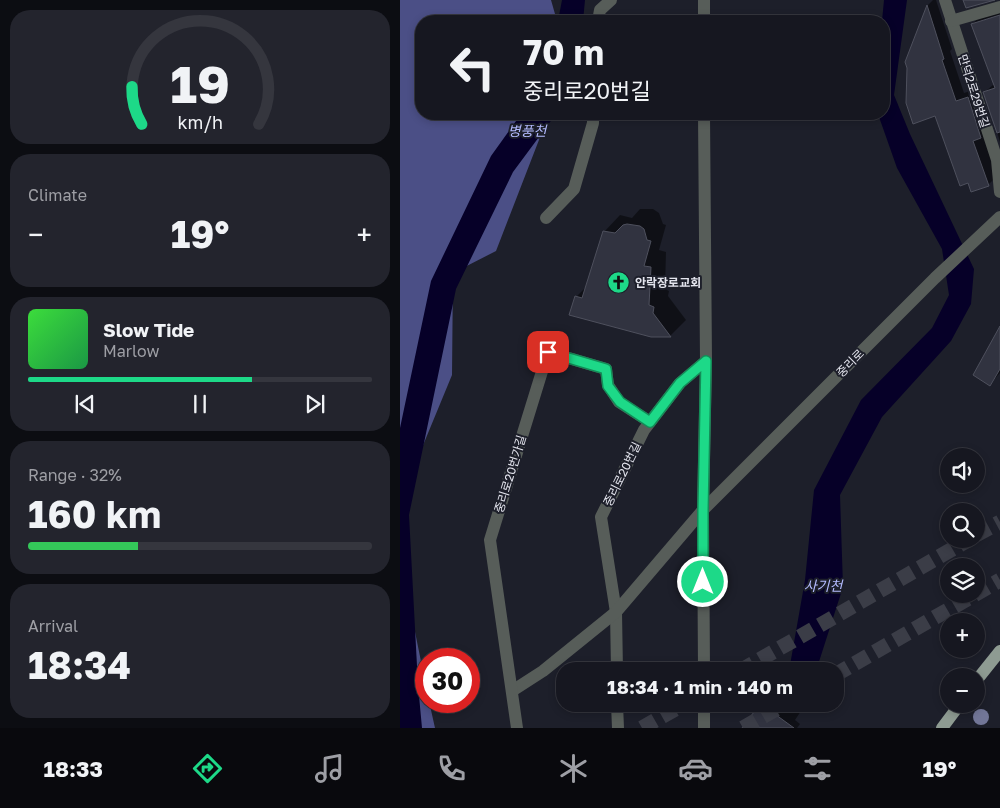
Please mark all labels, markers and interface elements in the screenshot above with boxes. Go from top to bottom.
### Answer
text: 70 m [523,31,604,73]
icon: left [440,35,505,100]
text: 19 [170,52,230,114]
street label: 만덕2로29번길 [955,52,993,130]
text: 중리로20번길 [523,77,651,104]
text: km/h [177,111,223,133]
water label: 병풍천 [508,122,547,139]
text: Climate [28,185,87,205]
text: 19° [171,211,229,256]
text: − [28,218,43,251]
text: + [357,218,372,251]
church icon: 안락장로교회 [607,270,631,294]
place label: 안락장로교회 [635,275,701,290]
text: Slow Tide [103,318,194,341]
pin [527,331,569,373]
icon: arrive [534,338,562,366]
text: Marlow [103,341,159,361]
street label: 중리로 [833,346,867,380]
icon: previous [71,390,99,418]
icon: pause [186,390,214,418]
icon: next [301,390,329,418]
street label: 중리로20번가길 [491,433,529,515]
street label: 중리로20번길 [600,439,644,509]
map controls [940,448,985,713]
button: sound [940,448,985,493]
text: Range · 32% [28,465,122,485]
text: 160 km [28,491,161,536]
button: search [940,503,985,548]
position arrow [676,555,728,607]
button: layers [940,558,985,603]
water label: 사기천 [804,577,843,594]
button: + [940,613,985,658]
text: Arrival [28,616,78,636]
text: 18:34 [28,642,131,687]
speed limit sign: 30 [415,648,480,713]
button: − [940,668,985,713]
text: 18:34 · 1 min · 140 m [607,675,793,698]
icon: directions [190,751,225,786]
icon: music [312,751,347,786]
icon: phone [434,751,469,786]
icon: climate [556,751,591,786]
icon: car [678,751,713,786]
icon: filters [800,751,835,786]
text: 18:33 [44,755,103,782]
text: 19° [923,755,956,782]

